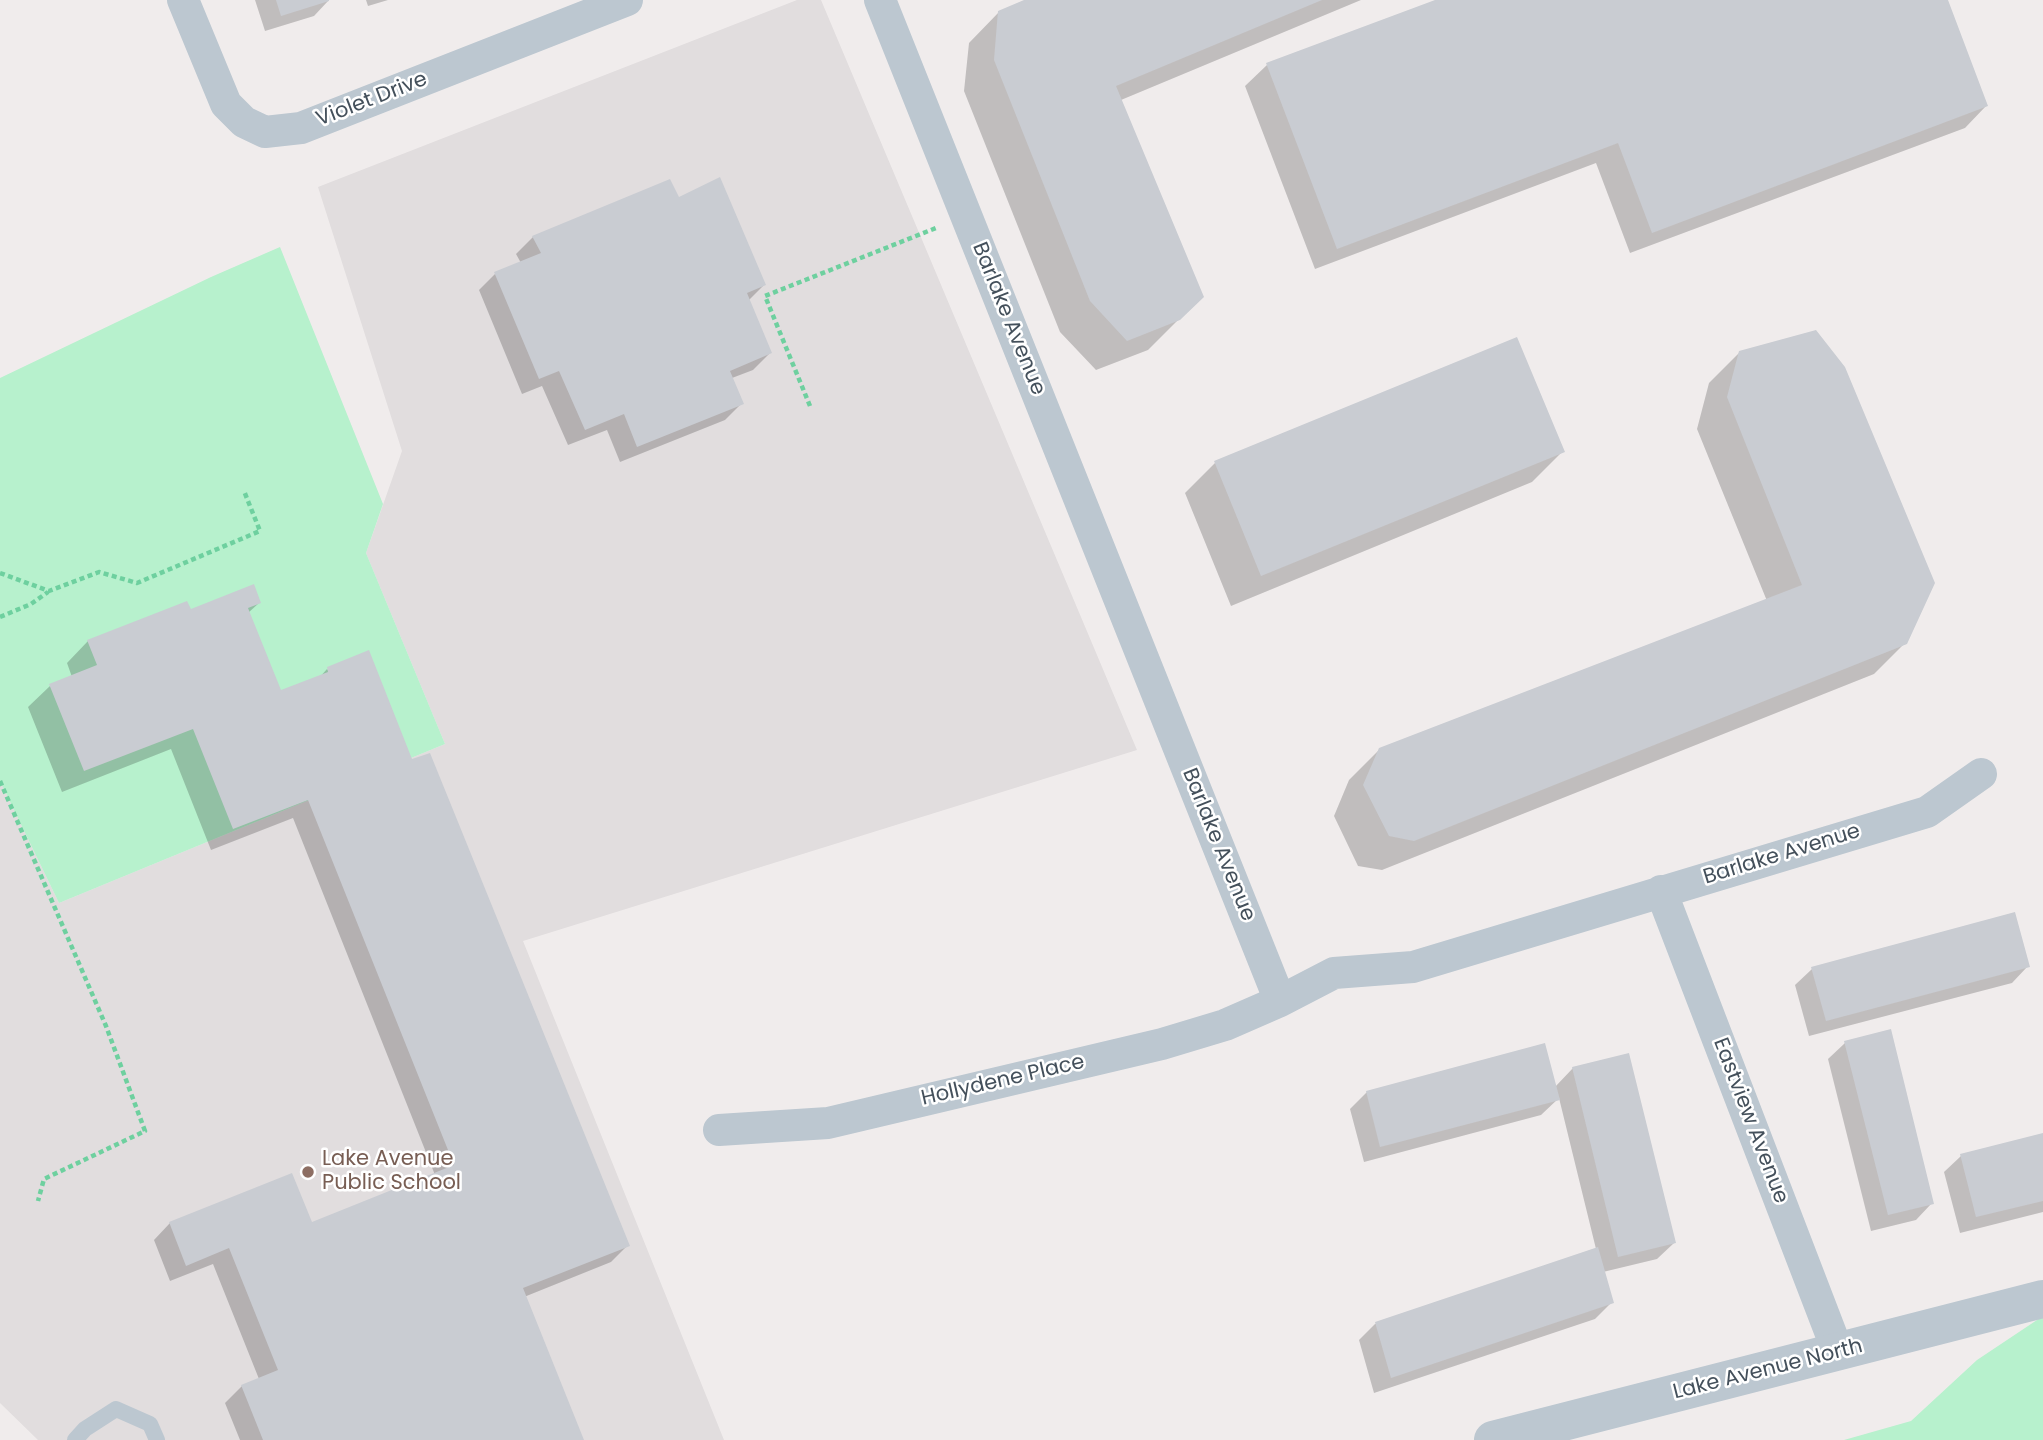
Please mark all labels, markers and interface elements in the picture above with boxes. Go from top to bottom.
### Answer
street label: Violet Drive [313,67,431,133]
street label: Barlake Avenue [966,239,1050,399]
street label: Barlake Avenue [1176,765,1260,925]
street label: Barlake Avenue [1701,819,1863,891]
street label: Eastview Avenue [1707,1035,1793,1207]
street label: Hollydene Place [919,1050,1087,1112]
place label: Lake Avenue Public School [322,1147,461,1197]
marker: Lake Avenue Public School [300,1164,316,1180]
street label: Lake Avenue North [1671,1334,1865,1406]

